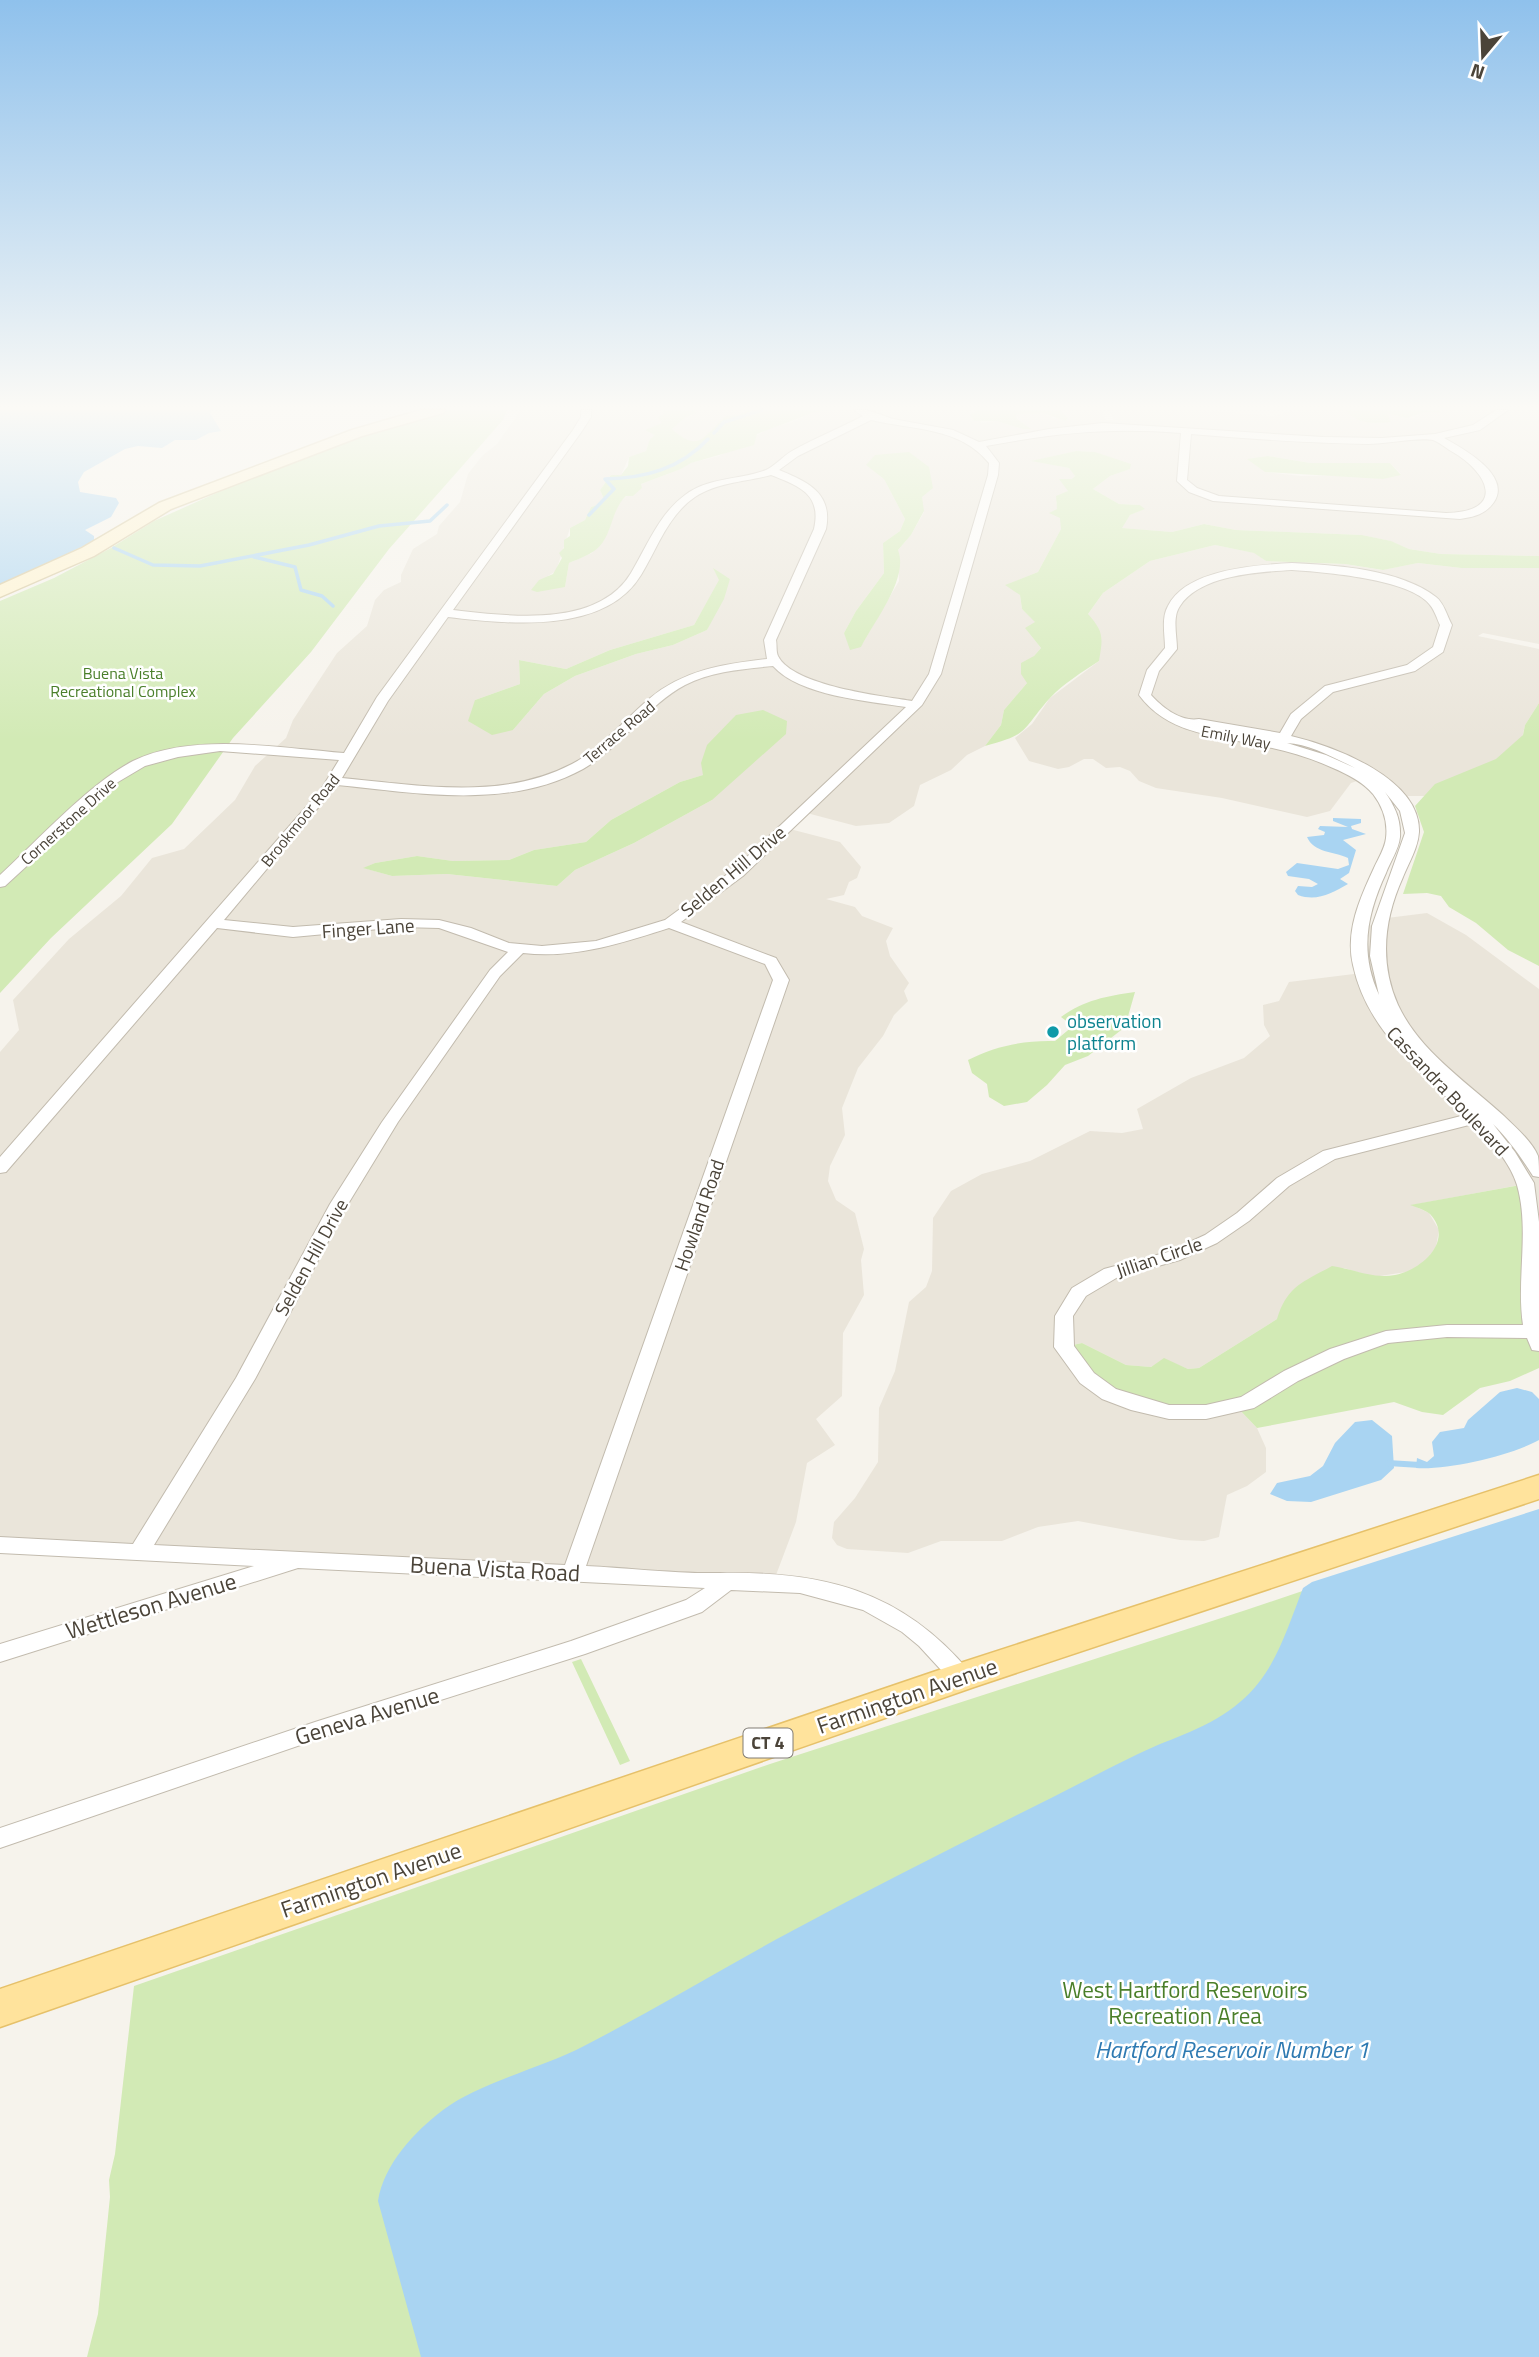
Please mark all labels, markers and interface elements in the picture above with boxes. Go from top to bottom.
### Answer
north arrow [1448,21,1518,91]
text: N [1466,57,1488,88]
park label: Buena Vista Recreational Complex [50,661,196,703]
street label: Terrace Road [578,695,660,769]
street label: Emily Way [1199,719,1273,756]
street label: Brookmoor Road [255,768,345,872]
street label: Cornerstone Drive [15,771,121,871]
street label: Selden Hill Drive [674,818,792,923]
street label: Finger Lane [321,910,415,945]
place label: observation platform [1067,1006,1162,1057]
street label: Cassandra Boulevard [1380,1019,1516,1162]
marker: observation platform [1045,1024,1061,1040]
street label: Howland Road [666,1155,731,1275]
street label: Selden Hill Drive [266,1193,355,1321]
street label: Jillian Circle [1112,1228,1206,1285]
street label: Buena Vista Road [409,1547,581,1590]
street label: Wettleson Avenue [61,1563,240,1648]
street label: Farmington Avenue [812,1648,1002,1743]
street label: Geneva Avenue [291,1677,443,1754]
road number: CT 4 [744,1728,792,1758]
street label: Farmington Avenue [276,1832,466,1927]
park label: West Hartford Reservoirs Recreation Area [1062,1972,1308,2033]
water label: Hartford Reservoir Number 1 [1095,2031,1369,2067]

